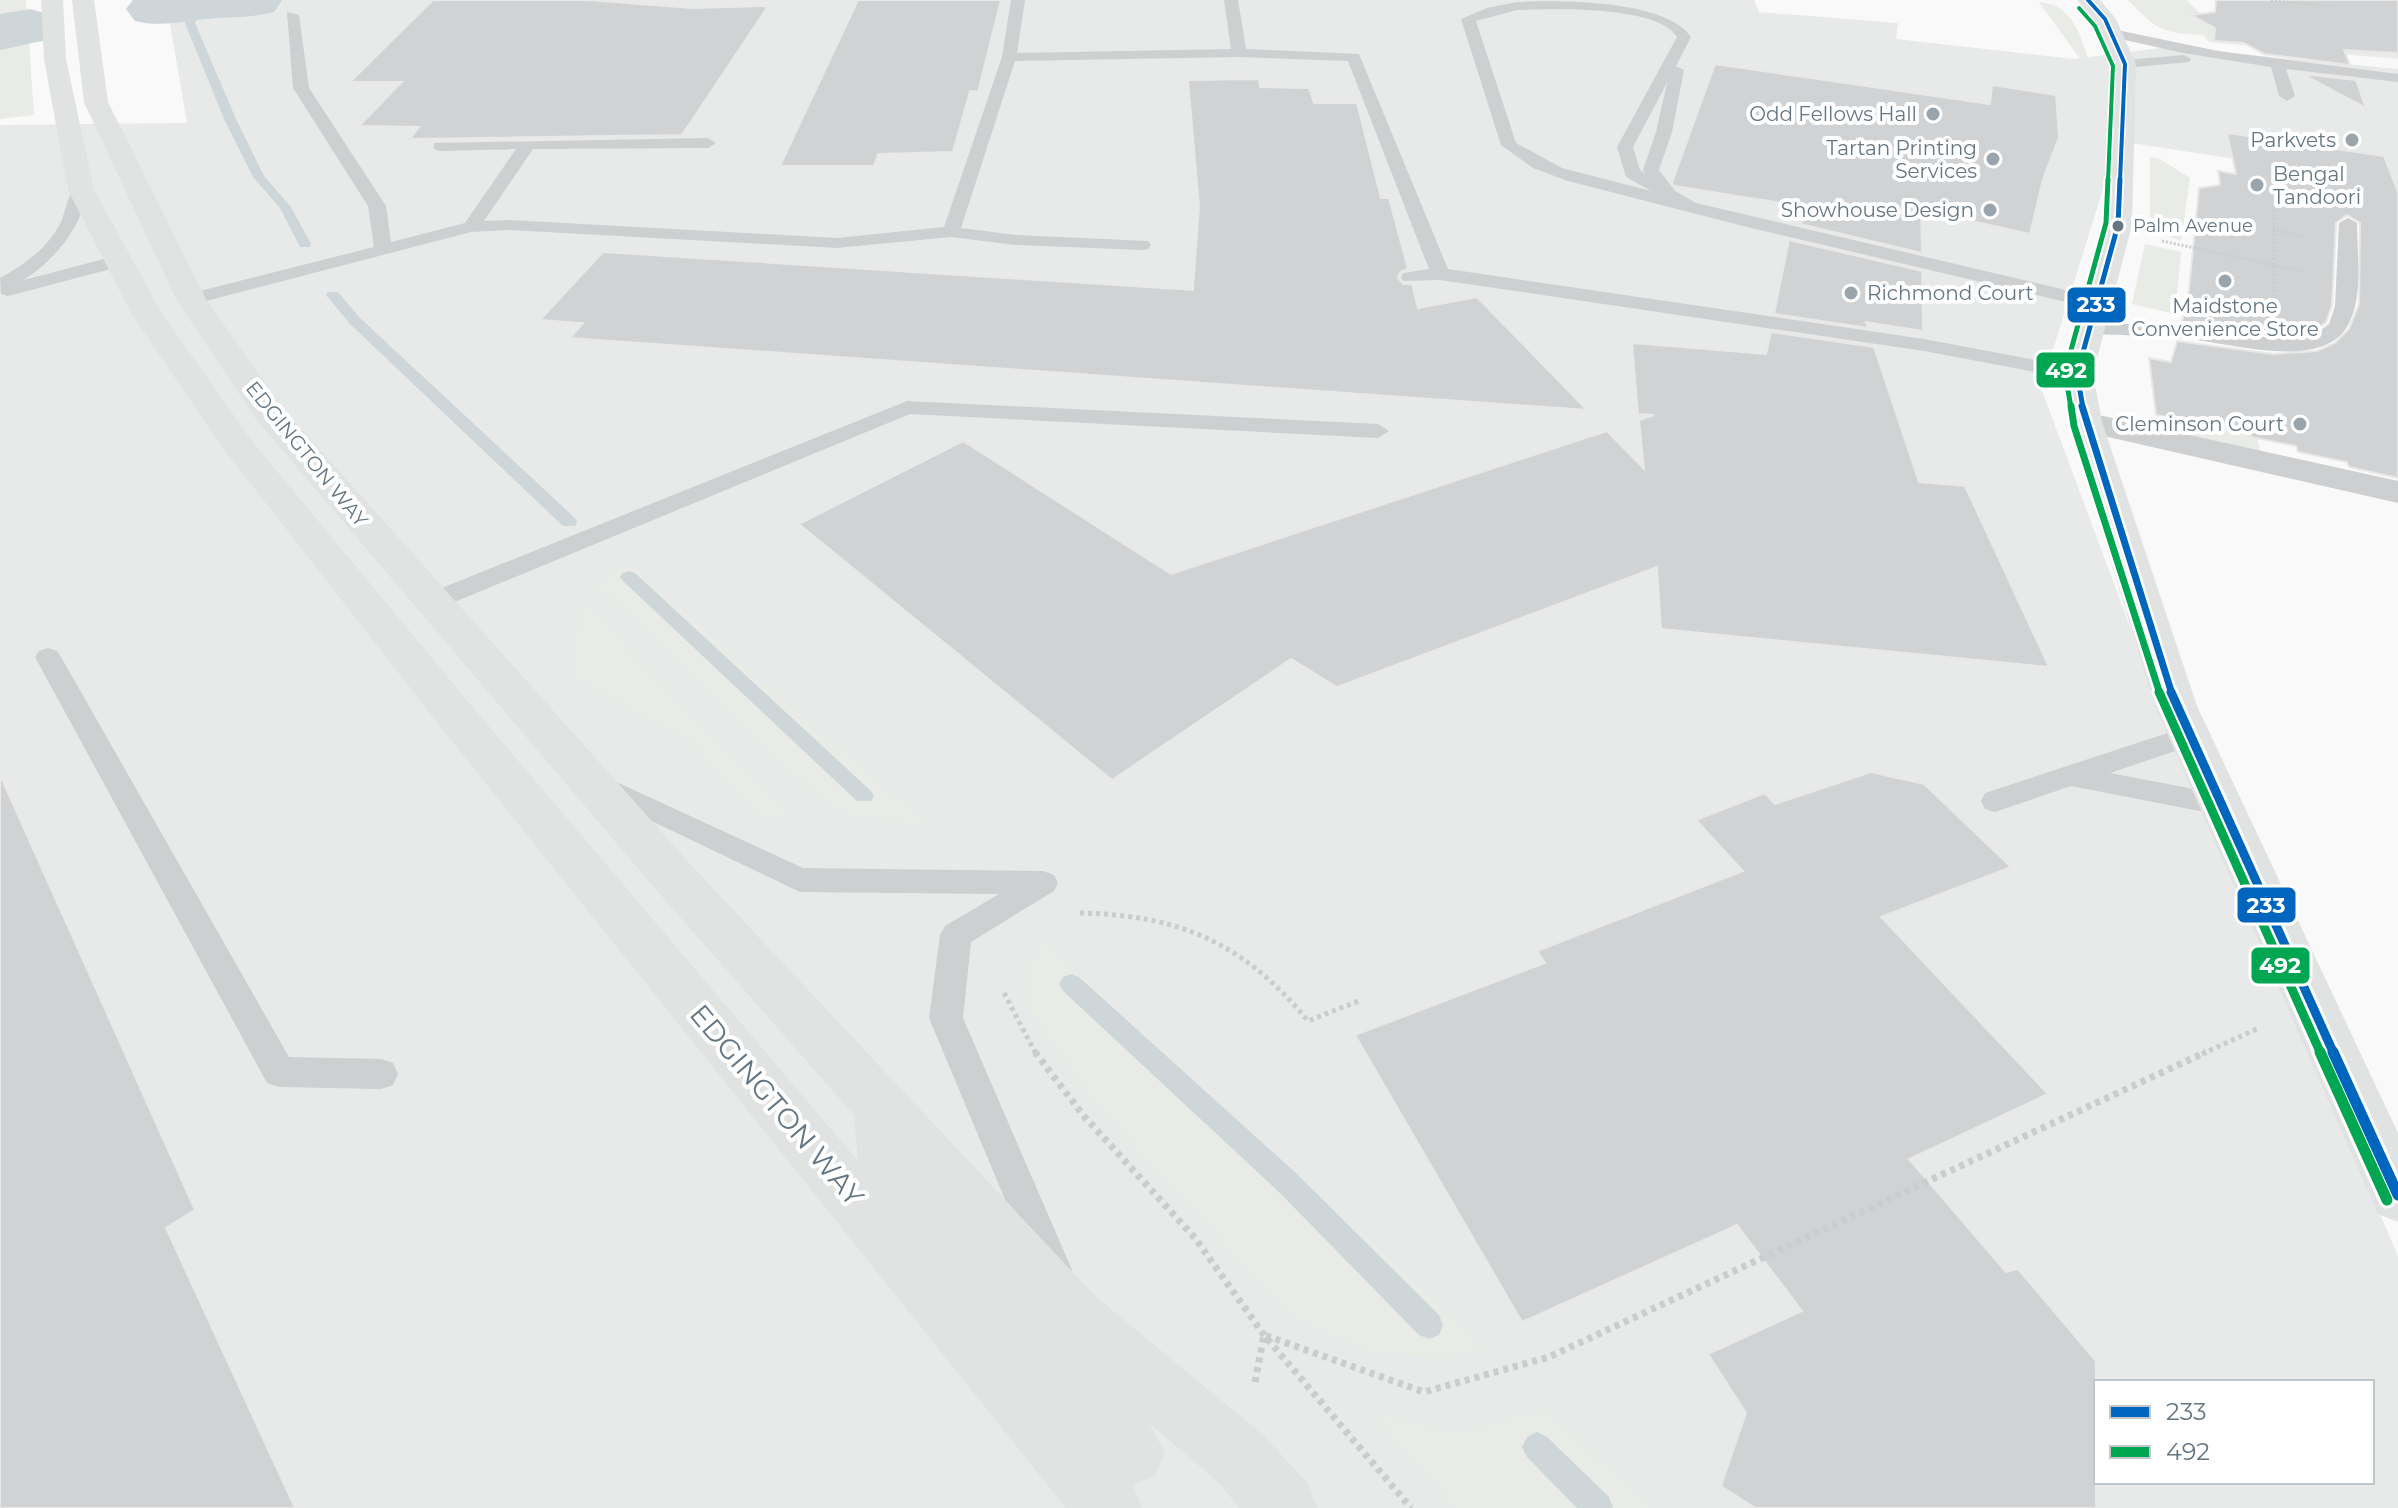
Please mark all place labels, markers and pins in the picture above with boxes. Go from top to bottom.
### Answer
place label: Odd Fellows Hall [1749,102,1917,126]
marker: Odd Fellows Hall [1924,105,1942,123]
place label: Parkvets [2250,128,2336,152]
marker: Parkvets [2343,131,2361,149]
place label: Tartan Printing Services [1826,136,1977,183]
marker: Tartan Printing Services [1984,150,2002,168]
place label: Bengal Tandoori [2273,162,2361,209]
marker: Bengal Tandoori [2248,176,2266,194]
place label: Showhouse Design [1781,198,1974,222]
marker: Showhouse Design [1981,201,1999,219]
place label: Palm Avenue [2133,215,2253,237]
marker: Palm Avenue [2110,218,2126,234]
marker: Maidstone Convenience Store [2216,272,2234,290]
place label: Richmond Court [1867,281,2034,305]
marker: Richmond Court [1842,284,1860,302]
place label: Maidstone Convenience Store [2131,294,2319,341]
place label: Cleminson Court [2115,412,2284,436]
marker: Cleminson Court [2291,415,2309,433]

